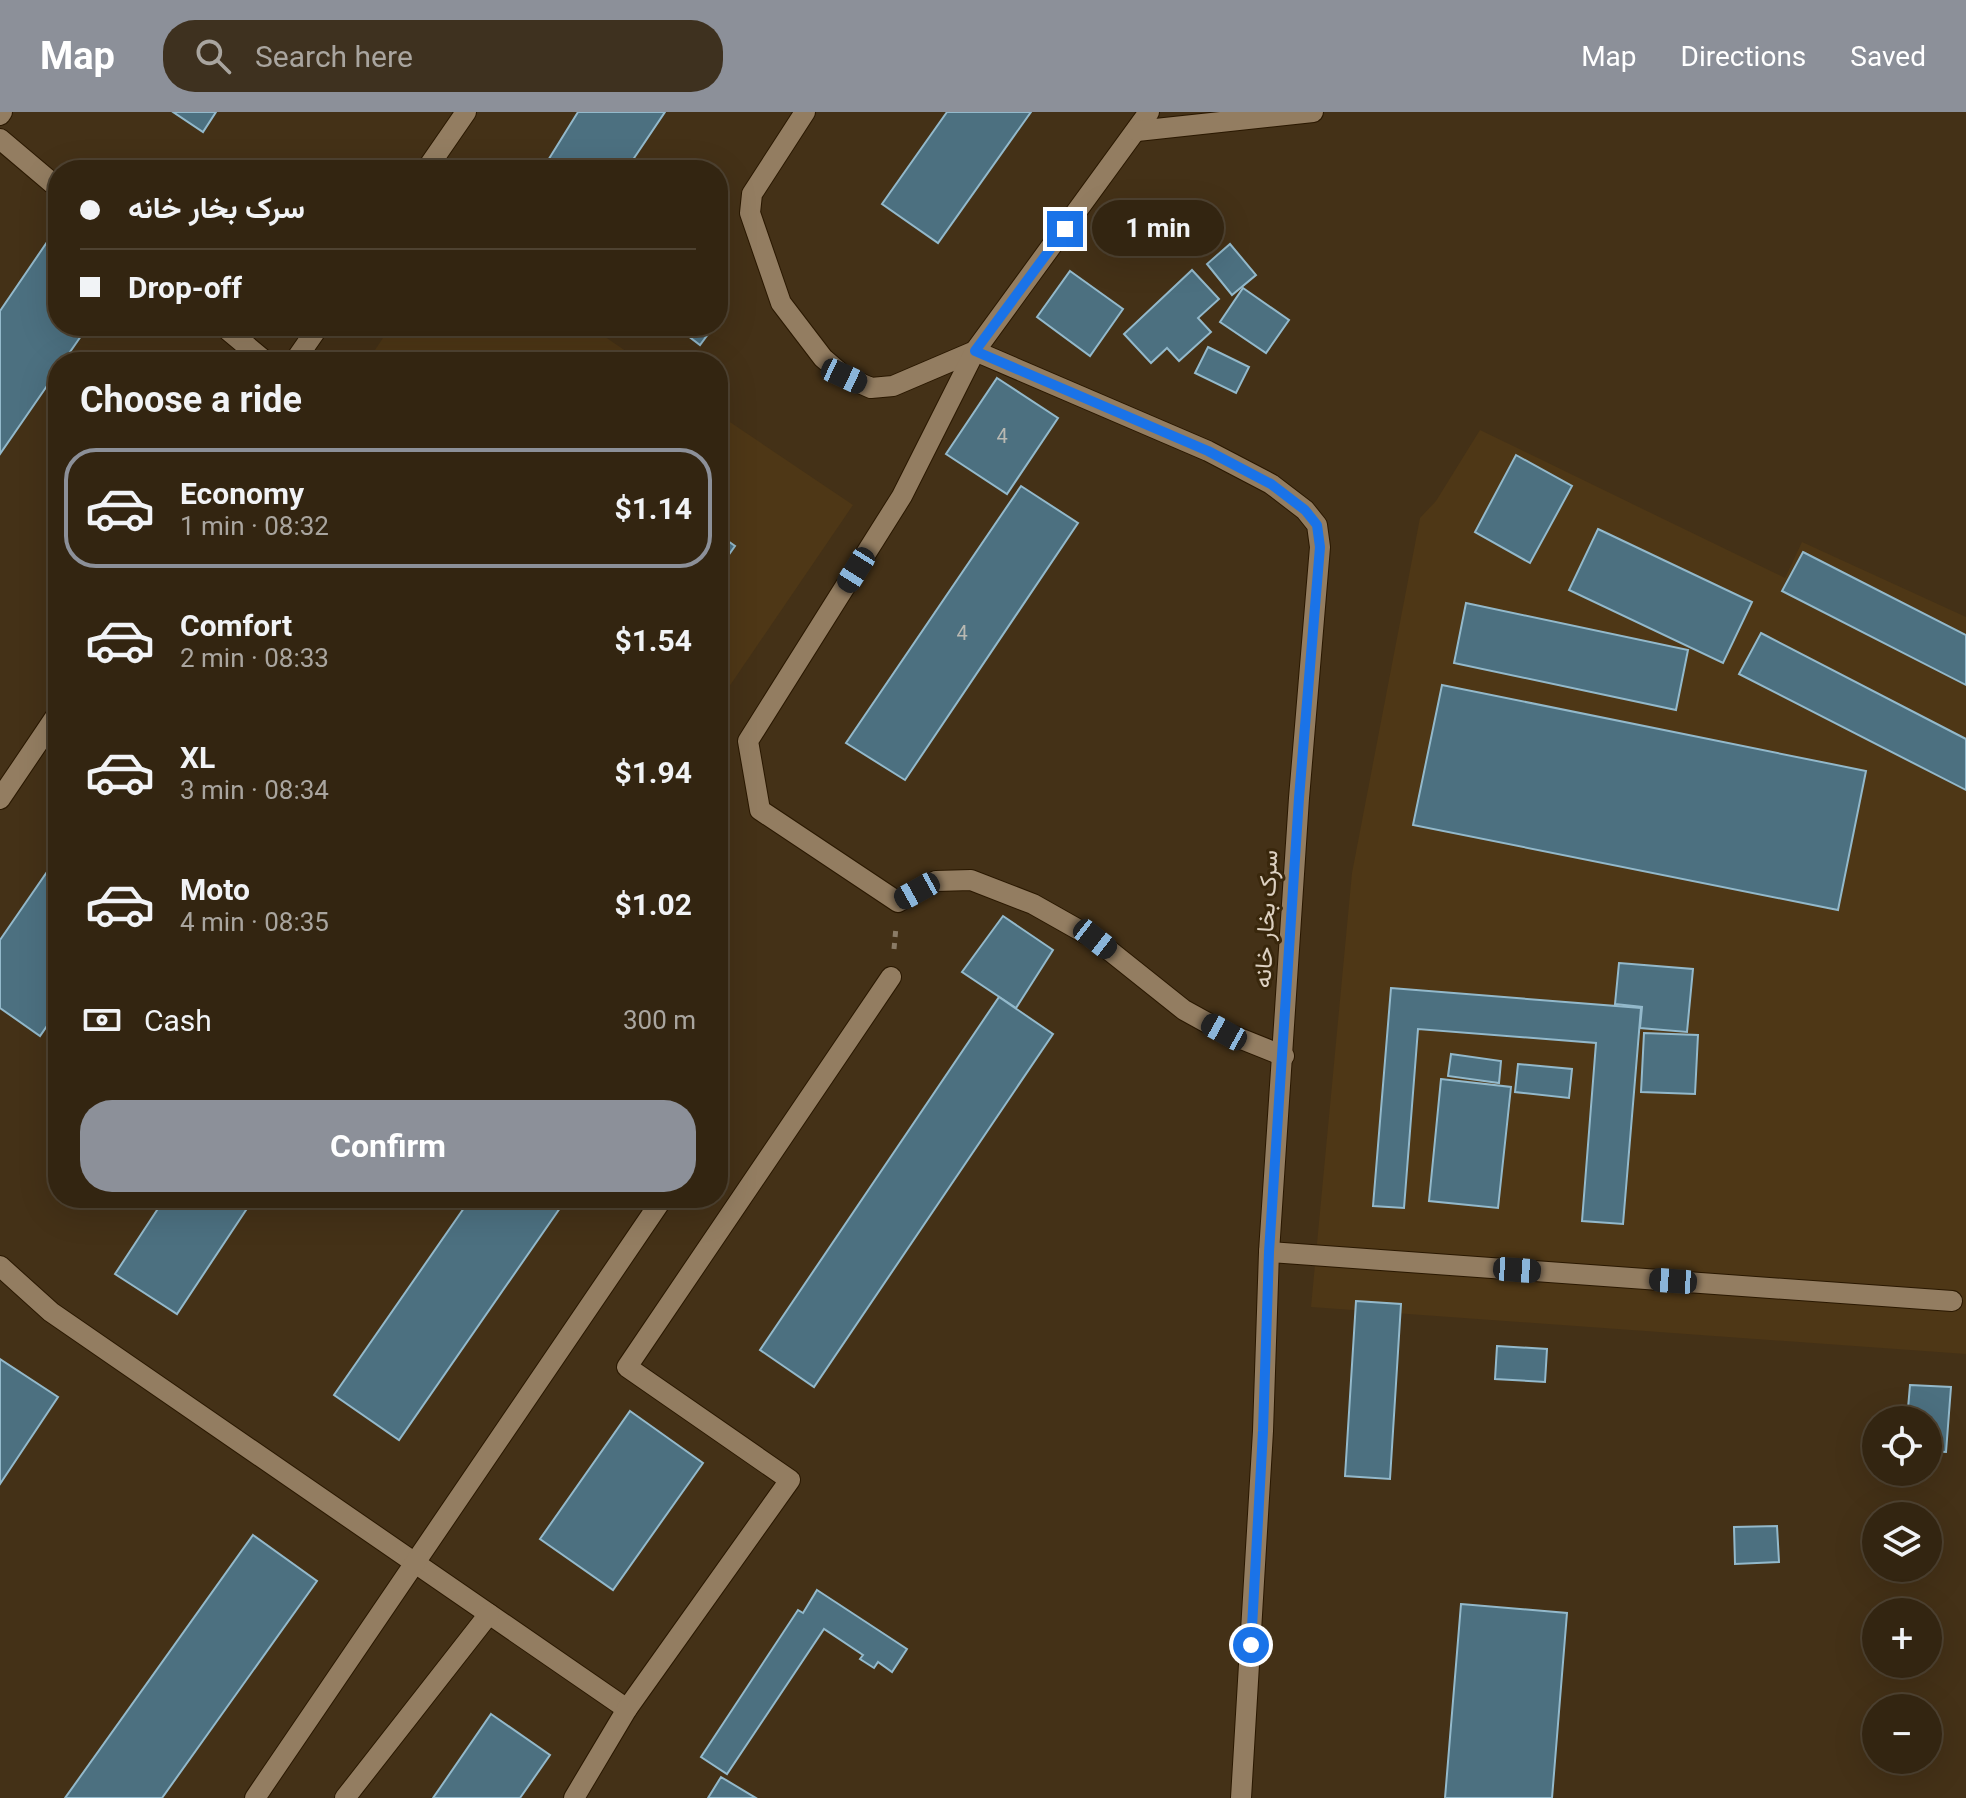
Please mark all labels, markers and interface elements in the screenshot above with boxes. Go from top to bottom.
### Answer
search box [163,20,723,92]
text: Map [40,34,115,78]
icon: search [191,34,235,78]
text: Search here [255,39,413,74]
text: Map [1581,40,1637,73]
text: Directions [1681,40,1806,73]
text: Saved [1850,40,1926,73]
text: سرک بخار خانه [128,190,305,225]
callout: 1 min [1093,201,1225,257]
route end [1047,211,1083,247]
text: 1 min [1125,213,1191,243]
text: Drop-off [128,270,242,305]
car [817,355,871,397]
text: Choose a ride [80,379,302,421]
house number: 4 [996,424,1008,448]
icon: car [84,472,156,544]
text: Economy [180,476,304,511]
text: $1.14 [614,491,692,526]
text: 1 min · 08:32 [180,511,329,541]
car [833,543,879,597]
icon: car [84,604,156,676]
text: Comfort [180,608,292,643]
house number: 4 [956,621,968,645]
text: $1.54 [614,623,692,658]
text: 2 min · 08:33 [180,643,329,673]
icon: car [84,736,156,808]
text: XL [180,740,215,775]
text: $1.94 [614,755,692,790]
text: 3 min · 08:34 [180,775,329,805]
street label: سرک بخار خانه [1248,849,1285,989]
icon: car [84,868,156,940]
car [890,869,944,913]
text: Moto [180,872,250,907]
text: $1.02 [614,887,692,922]
text: 4 min · 08:35 [180,907,329,937]
car [1069,915,1121,963]
icon: cash [80,998,124,1042]
text: Cash [144,1003,212,1038]
text: 300 m [623,1005,696,1035]
car [1197,1010,1251,1054]
button: Confirm [80,1100,696,1192]
car [1492,1256,1542,1284]
car [1648,1267,1698,1295]
map controls [1862,1406,1942,1774]
button: locate [1862,1406,1942,1486]
button: layers [1862,1502,1942,1582]
button: + [1862,1598,1942,1678]
route start [1233,1627,1269,1663]
button: − [1862,1694,1942,1774]

